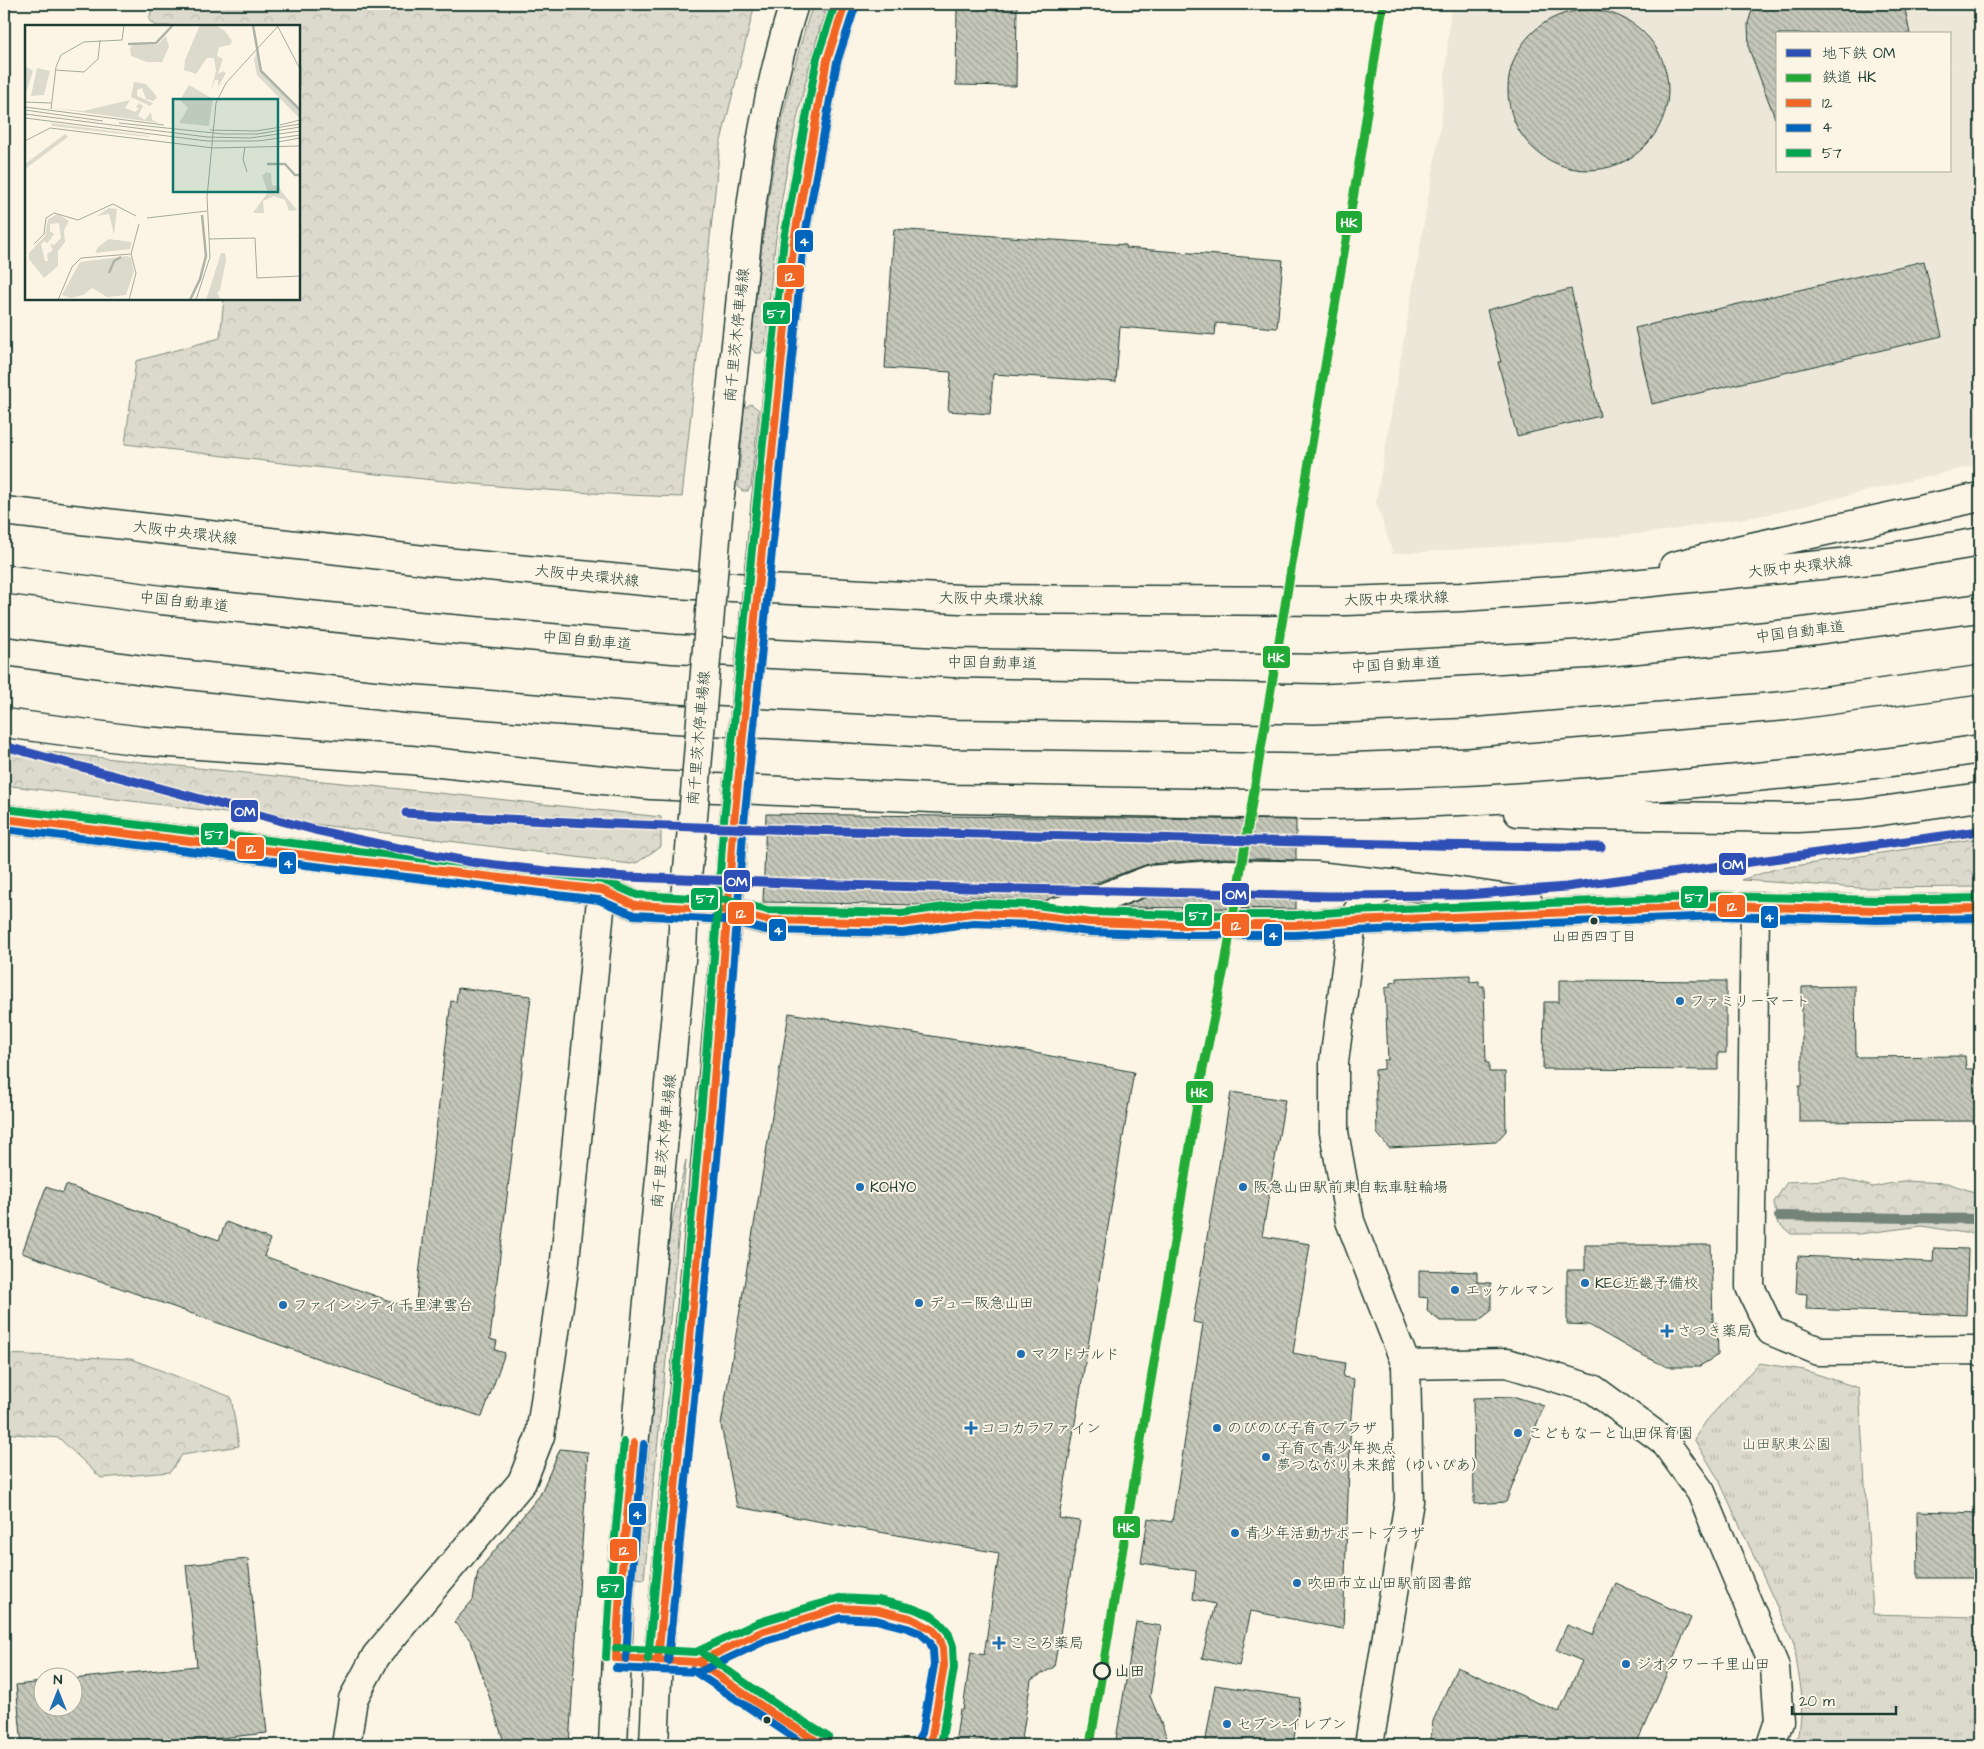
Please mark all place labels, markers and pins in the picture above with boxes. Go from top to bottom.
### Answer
marker: 山田西四丁目 [1589,916,1599,926]
place label: 山田西四丁目 [1552,927,1636,947]
place label: ファミリーマート [1690,991,1810,1012]
marker: ファミリーマート [1674,995,1686,1007]
place label: KOHYO [870,1177,916,1198]
place label: 阪急山田駅前東自転車駐輪場 [1253,1177,1448,1198]
marker: KOHYO [854,1181,866,1193]
marker: 阪急山田駅前東自転車駐輪場 [1237,1181,1249,1193]
place label: KEC近畿予備校 [1595,1273,1699,1294]
marker: KEC近畿予備校 [1579,1277,1591,1289]
place label: エッケルマン [1465,1280,1554,1301]
marker: エッケルマン [1449,1284,1461,1296]
place label: デュー阪急山田 [929,1293,1034,1314]
place label: ファインシティ千里津雲台 [293,1295,473,1316]
marker: デュー阪急山田 [913,1297,925,1309]
marker: ファインシティ千里津雲台 [277,1299,289,1311]
place label: さつき薬局 [1677,1321,1752,1342]
marker: さつき薬局 [1661,1325,1673,1337]
place label: マクドナルド [1031,1344,1120,1365]
marker: マクドナルド [1015,1348,1027,1360]
place label: ココカラファイン [981,1418,1101,1439]
place label: のびのび子育てプラザ [1227,1418,1377,1439]
marker: ココカラファイン [965,1422,977,1434]
marker: のびのび子育てプラザ [1211,1422,1223,1434]
place label: こどもなーと山田保育園 [1528,1423,1693,1444]
marker: こどもなーと山田保育園 [1512,1427,1524,1439]
place label: 子育て青少年拠点 夢つながり未来館（ゆいぴあ） [1276,1438,1486,1476]
marker: 子育て青少年拠点 夢つながり未来館（ゆいぴあ） [1260,1451,1272,1463]
place label: 青少年活動サポートプラザ [1245,1523,1425,1544]
marker: 青少年活動サポートプラザ [1229,1527,1241,1539]
place label: 吹田市立山田駅前図書館 [1307,1573,1472,1594]
marker: 吹田市立山田駅前図書館 [1291,1577,1303,1589]
place label: こころ薬局 [1009,1633,1084,1654]
marker: こころ薬局 [993,1637,1005,1649]
place label: ジオタワー千里山田 [1636,1654,1770,1675]
marker: ジオタワー千里山田 [1620,1658,1632,1670]
place label: 山田 [1115,1661,1145,1682]
marker: 山田 [1093,1662,1111,1680]
place label: セブン-イレブン [1237,1714,1347,1735]
unlabelled marker [762,1715,772,1725]
marker: セブン-イレブン [1221,1718,1233,1730]

